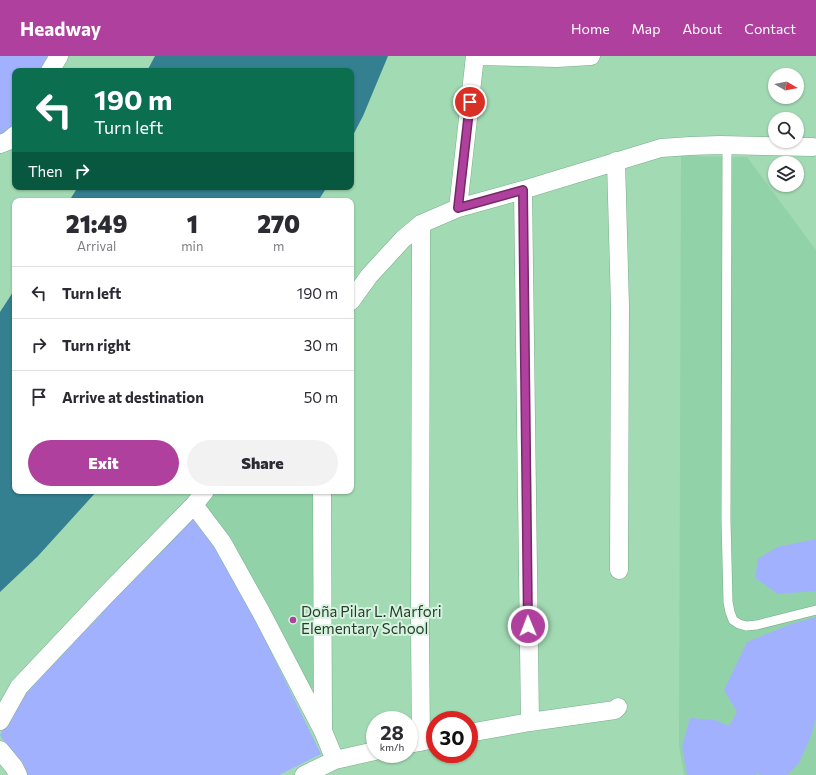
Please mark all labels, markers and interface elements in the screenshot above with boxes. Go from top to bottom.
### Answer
text: Headway [20,17,101,40]
text: Home [571,20,610,37]
text: Map [632,20,660,37]
text: About [682,20,722,37]
text: Contact [744,20,796,37]
north arrow [768,68,804,104]
map controls [768,68,804,192]
text: 190 m [94,82,172,116]
icon: left [28,84,80,136]
pin [453,85,487,119]
icon: arrive [459,91,481,113]
button: search [768,112,804,148]
text: Turn left [94,116,163,138]
button: layers [768,156,804,192]
icon: right [71,160,93,182]
text: Then [28,162,63,180]
text: 21:49 [66,209,127,238]
text: 1 [187,209,198,238]
text: 270 [257,209,300,238]
text: Arrival [77,238,116,254]
text: min [181,238,203,254]
text: m [273,238,284,254]
icon: left [28,282,50,304]
text: Turn left [62,284,121,302]
text: 190 m [297,284,338,302]
icon: right [28,334,50,356]
text: Turn right [62,336,131,354]
text: 30 m [304,336,338,354]
icon: arrive [28,386,50,408]
text: Arrive at destination [62,388,204,406]
text: 50 m [304,388,338,406]
button: Exit [28,440,179,486]
button: Share [187,440,338,486]
place label: Doña Pilar L. Marfori Elementary School [301,602,442,637]
position arrow [507,605,549,647]
marker: Doña Pilar L. Marfori Elementary School [288,615,298,625]
speed limit sign: 30 [426,711,478,763]
text: 28 [380,720,404,744]
text: km/h [380,741,404,753]

